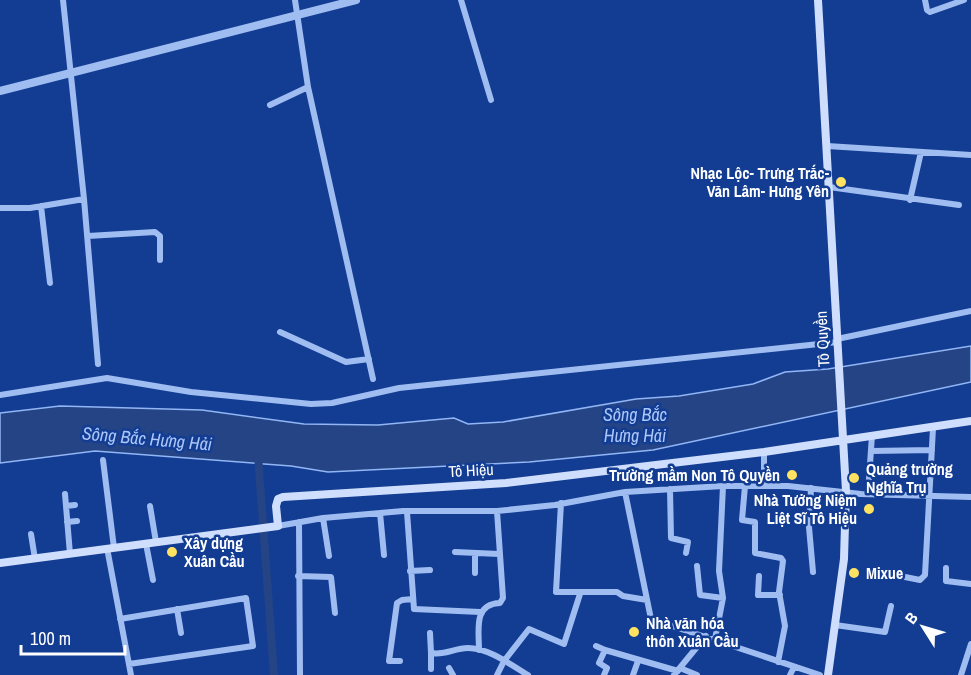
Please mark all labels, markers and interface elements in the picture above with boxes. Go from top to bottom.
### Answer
place label: Nhạc Lộc- Trưng Trắc- Văn Lâm- Hưng Yên [690,162,830,202]
marker: Nhạc Lộc- Trưng Trắc- Văn Lâm- Hưng Yên [834,175,848,189]
street label: Tô Quyền [810,310,834,368]
water label: Sông Bắc Hưng Hải [603,402,668,448]
water label: Sông Bắc Hưng Hải [81,420,213,457]
street label: Tô Hiệu [448,458,494,482]
place label: Quảng trường Nghĩa Trụ [866,458,953,498]
place label: Trường mầm Non Tô Quyền [609,464,780,486]
marker: Trường mầm Non Tô Quyền [785,468,799,482]
marker: Quảng trường Nghĩa Trụ [847,471,861,485]
place label: Nhà Tưởng Niệm Liệt Sĩ Tô Hiệu [754,489,857,529]
marker: Nhà Tưởng Niệm Liệt Sĩ Tô Hiệu [862,502,876,516]
place label: Xây dựng Xuân Cầu [184,532,245,572]
marker: Xây dựng Xuân Cầu [165,545,179,559]
place label: Mixue [866,562,903,584]
marker: Mixue [847,566,861,580]
north arrow [893,597,953,657]
text: B [899,608,923,628]
place label: Nhà văn hóa thôn Xuân Cầu [646,612,739,652]
scale bar [21,618,124,656]
marker: Nhà văn hóa thôn Xuân Cầu [627,625,641,639]
text: 100 m [30,626,71,651]

